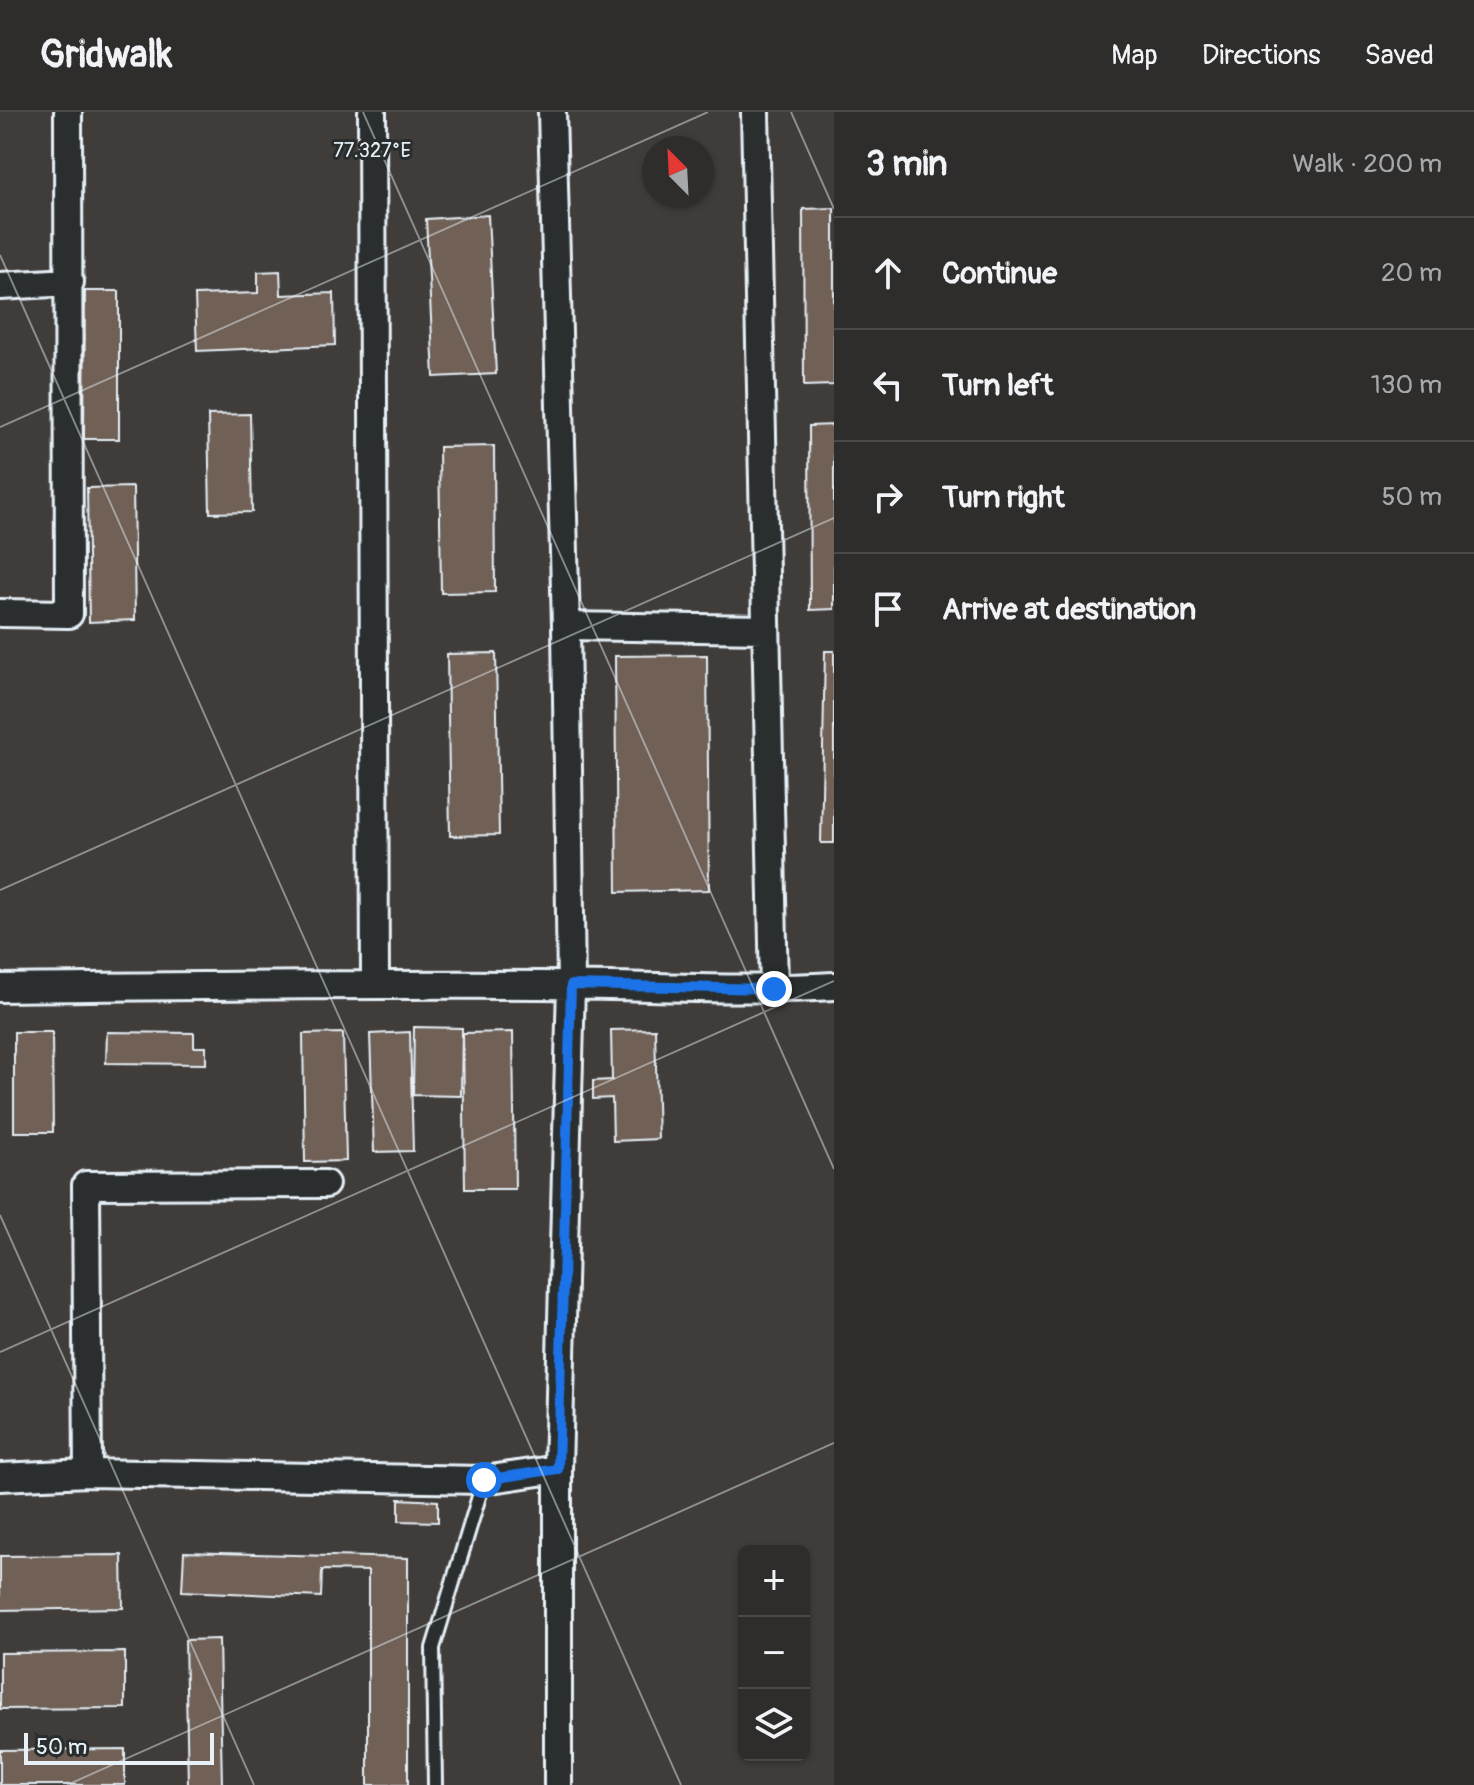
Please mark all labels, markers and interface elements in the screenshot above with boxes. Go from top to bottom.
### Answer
text: Gridwalk [40,31,172,79]
text: Map [1111,38,1158,73]
text: Directions [1202,38,1321,73]
text: Saved [1365,38,1434,73]
north arrow [642,136,714,208]
text: 77.327°E [333,138,411,163]
text: 3 min [866,143,948,186]
text: Walk · 200 m [1292,148,1442,180]
icon: ahead [866,251,910,295]
text: Continue [942,255,1057,292]
text: 20 m [1381,257,1442,289]
icon: left [866,363,910,407]
text: Turn left [942,367,1053,404]
text: 130 m [1371,369,1442,401]
icon: right [866,475,910,519]
text: Turn right [942,479,1065,516]
text: 50 m [1381,481,1442,513]
icon: arrive [866,587,910,631]
text: Arrive at destination [942,591,1196,628]
route end [756,971,792,1007]
route start [466,1462,502,1498]
map controls [738,1545,810,1761]
button: + [738,1545,810,1617]
button: − [738,1617,810,1689]
button: layers [738,1689,810,1761]
scale bar [24,1729,214,1765]
text: 50 m [36,1733,87,1761]

